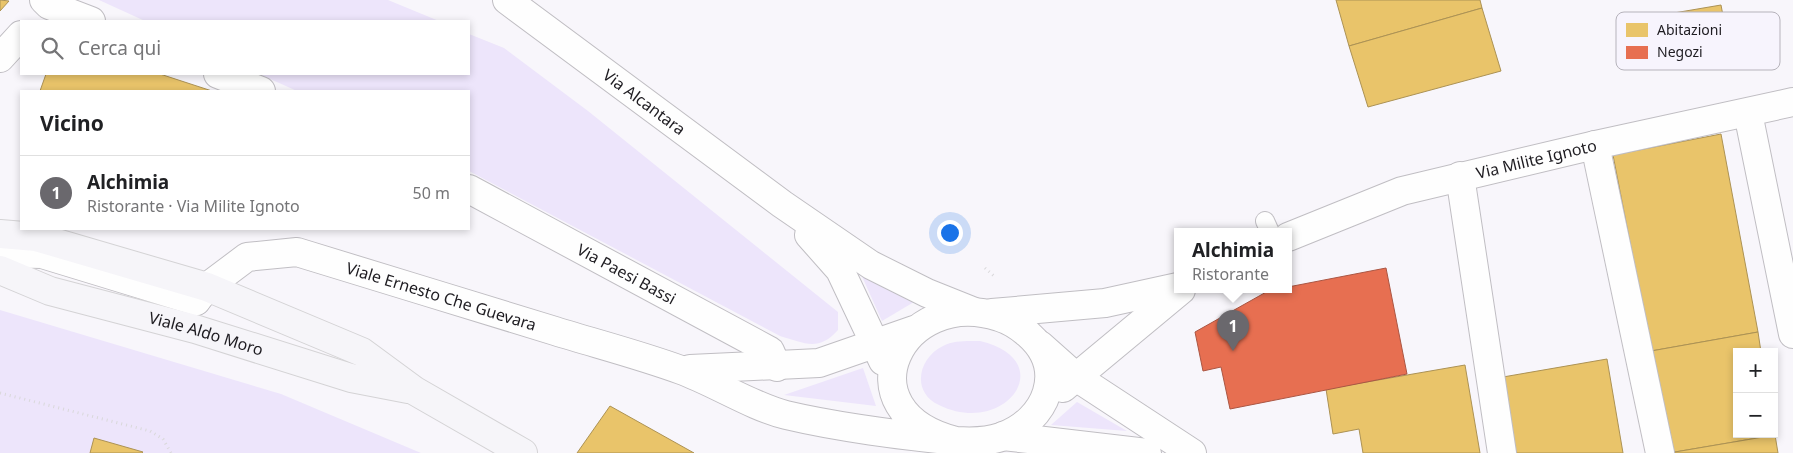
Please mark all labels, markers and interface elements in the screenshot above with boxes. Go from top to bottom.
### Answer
legend [1616,12,1780,70]
search box [20,20,470,75]
text: Abitazioni [1657,20,1722,39]
icon: search [38,34,66,62]
text: Cerca qui [78,35,161,61]
text: Negozi [1657,42,1703,61]
street label: Via Alcantara [598,64,690,140]
text: Vicino [40,109,104,137]
street label: Via Milite Ignoto [1474,134,1599,184]
text: Alchimia [87,169,169,195]
text: 1 [51,182,61,204]
text: 50 m [413,182,450,204]
text: Ristorante · Via Milite Ignoto [87,195,300,217]
your location [937,220,963,246]
popup [1174,228,1292,293]
text: Alchimia [1192,237,1274,263]
street label: Via Paesi Bassi [573,238,680,309]
street label: Viale Ernesto Che Guevara [344,257,539,336]
text: Ristorante [1192,263,1269,285]
street label: Viale Aldo Moro [146,306,266,361]
pin: 1 [1217,310,1249,351]
map controls [1733,348,1778,438]
button: + [1733,348,1778,393]
button: − [1733,393,1778,438]

